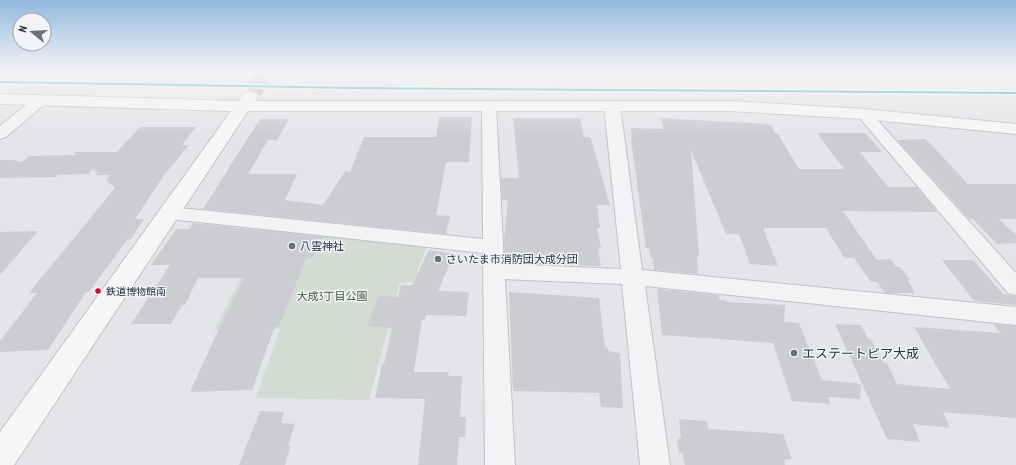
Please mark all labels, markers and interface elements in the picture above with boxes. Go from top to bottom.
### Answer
north arrow [12,12,52,52]
text: N [15,24,30,34]
place label: 八雲神社 [300,239,344,253]
marker: 八雲神社 [287,241,297,251]
place label: さいたま市消防団大成分団 [446,252,578,266]
marker: さいたま市消防団大成分団 [433,254,443,264]
place label: 鉄道博物館南 [106,285,166,298]
marker: 鉄道博物館南 [93,286,103,296]
park label: 大成3丁目公園 [297,289,367,303]
place label: エステートピア大成 [802,345,919,362]
marker: エステートピア大成 [789,348,799,358]

